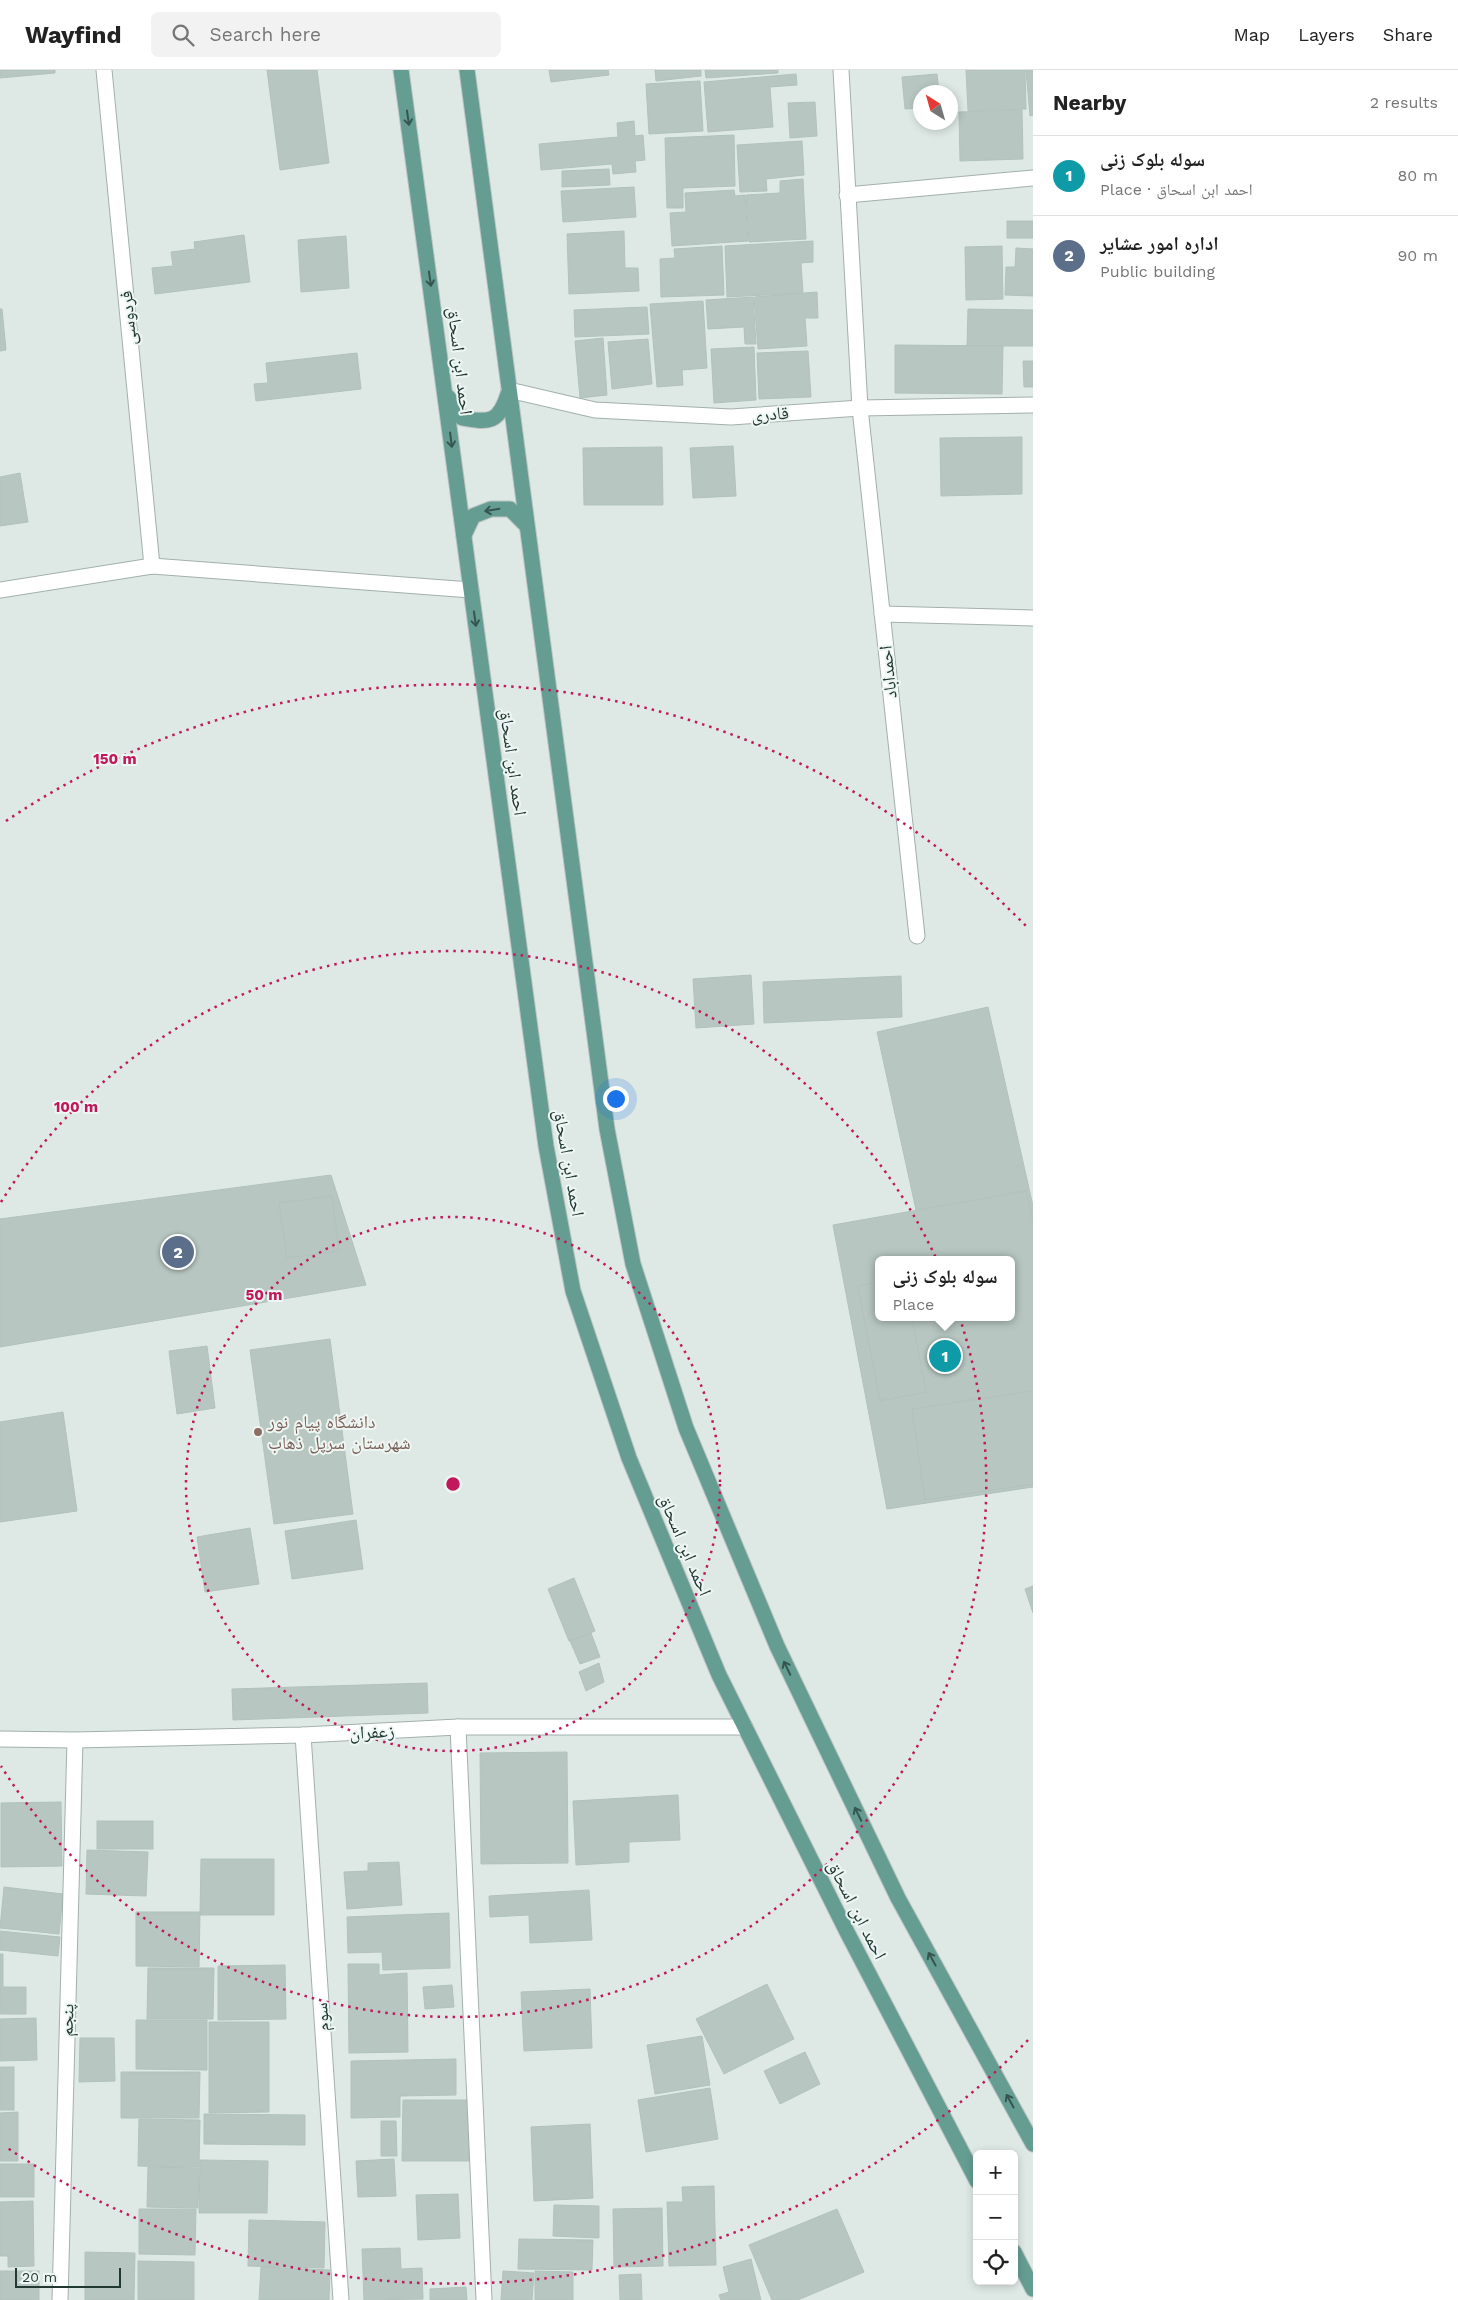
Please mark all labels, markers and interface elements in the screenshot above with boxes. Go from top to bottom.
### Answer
search box [151,12,501,57]
text: Wayfind [25,21,121,49]
icon: search [169,21,197,49]
text: Search here [209,23,321,46]
text: Map [1233,24,1270,45]
text: Layers [1298,24,1355,45]
text: Share [1383,24,1433,45]
north arrow [913,85,958,130]
text: Nearby [1053,90,1126,115]
text: 2 results [1370,93,1438,112]
one-way arrow [403,110,413,126]
text: سوله بلوک زنی [1100,148,1205,171]
text: 1 [1066,166,1072,185]
text: 80 m [1397,166,1438,185]
text: Place · احمد ابن اسحاق [1100,180,1253,199]
text: اداره امور عشایر [1100,232,1219,255]
text: 2 [1064,246,1074,265]
text: 90 m [1397,246,1438,265]
text: Public building [1100,262,1215,281]
one-way arrow [425,271,435,287]
street label: فردوسی [115,290,141,346]
street label: احمد ابن اسحاق [442,306,478,416]
street label: قادری [750,402,790,426]
one-way arrow [446,432,456,448]
one-way arrow [485,506,501,516]
one-way arrow [470,611,480,627]
street label: احمداباد [874,645,901,699]
street label: احمد ابن اسحاق [495,707,531,817]
text: 150 m [93,750,137,768]
your location [603,1086,629,1112]
text: 100 m [54,1098,98,1116]
street label: احمد ابن اسحاق [549,1108,589,1218]
pin: 2 [162,1233,194,1271]
popup [875,1256,1015,1321]
text: سوله بلوک زنی [892,1265,998,1288]
text: 50 m [246,1286,282,1304]
text: Place [892,1295,934,1314]
pin: 1 [929,1337,961,1375]
place label: دانشگاه پیام نور شهرستان سرپل ذهاب [267,1411,411,1454]
marker: دانشگاه پیام نور شهرستان سرپل ذهاب [252,1426,264,1438]
centre of rings [444,1475,462,1493]
street label: احمد ابن اسحاق [654,1491,716,1599]
one-way arrow [782,1661,791,1676]
street label: زعفران [349,1720,395,1744]
one-way arrow [853,1807,862,1822]
street label: احمد ابن اسحاق [823,1857,891,1963]
one-way arrow [927,1951,937,1966]
street label: سوم [310,2002,335,2032]
street label: پنجم [55,2003,80,2037]
one-way arrow [1004,2095,1014,2109]
map controls [973,2150,1018,2285]
button: + [973,2150,1018,2195]
button: − [973,2195,1018,2240]
button: locate [973,2240,1018,2285]
scale bar [15,2265,121,2288]
text: 20 m [22,2269,57,2285]

